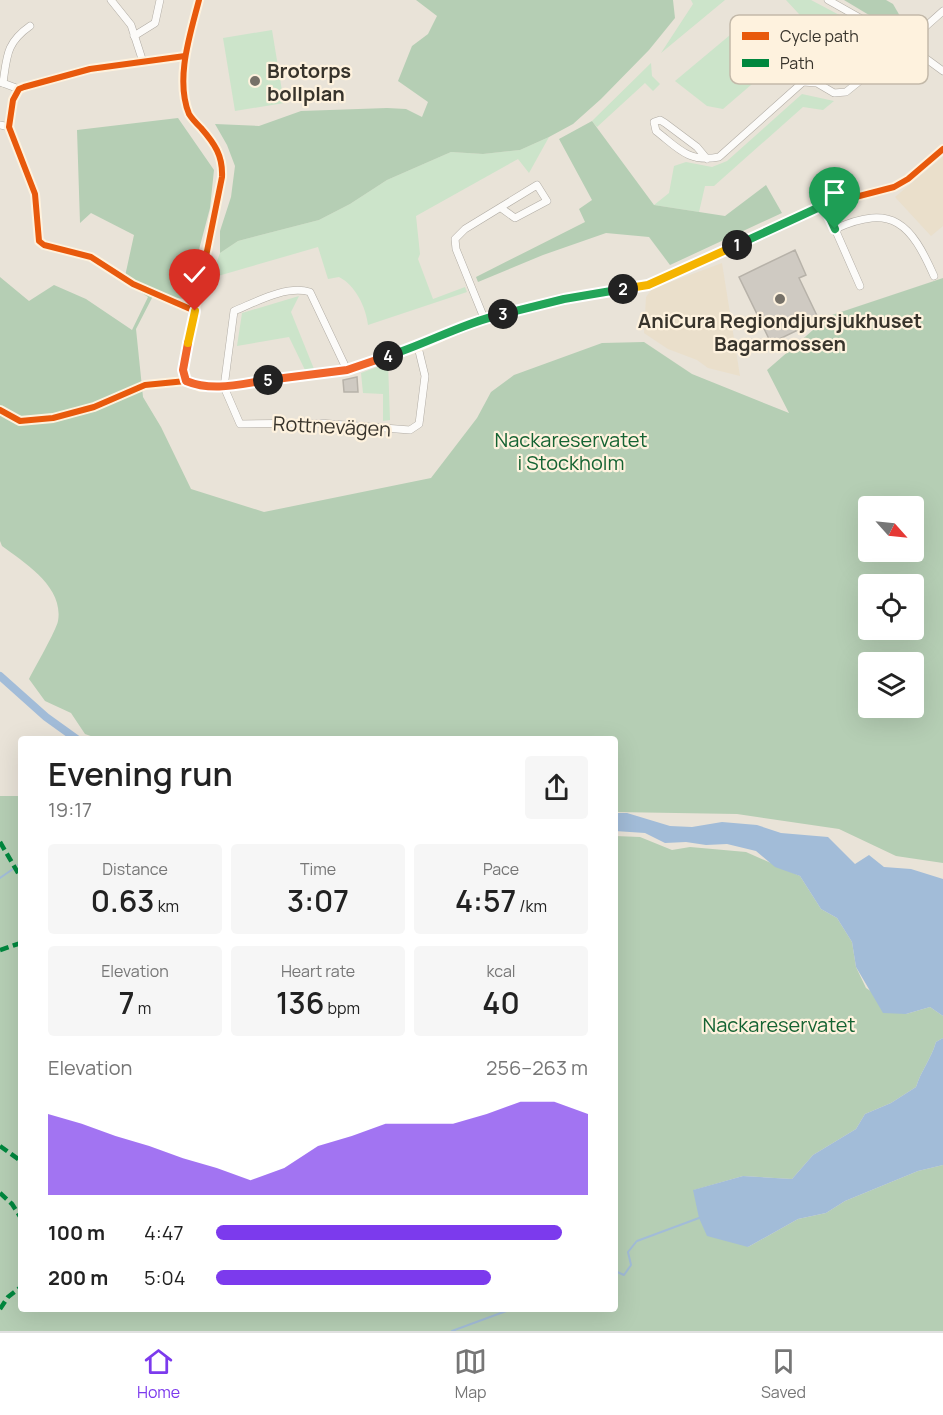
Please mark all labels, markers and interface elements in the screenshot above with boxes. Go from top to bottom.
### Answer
legend [730,15,928,84]
text: Cycle path [780,25,859,47]
text: Path [780,52,814,74]
place label: Brotorps bollplan [267,57,351,107]
marker: Brotorps bollplan [248,74,262,88]
pin [809,167,860,229]
icon: arrive [818,176,851,209]
pin: 1 [722,230,752,260]
text: 1 [733,234,741,256]
pin [169,249,220,311]
icon: check [178,258,211,291]
pin: 2 [608,274,638,304]
text: 2 [618,278,628,300]
marker: AniCura Regiondjursjukhuset Bagarmossen [773,292,787,306]
pin: 3 [488,299,518,329]
text: 3 [498,303,508,325]
place label: AniCura Regiondjursjukhuset Bagarmossen [638,307,922,357]
pin: 4 [373,341,403,371]
text: 4 [383,345,393,367]
pin: 5 [253,365,283,395]
text: 5 [263,369,273,391]
street label: Rottnevägen [272,409,392,443]
park label: Nackareservatet i Stockholm [495,426,647,476]
north arrow [858,496,924,562]
map controls [858,496,924,718]
button: locate [858,574,924,640]
button: layers [858,652,924,718]
text: Evening run [48,751,233,796]
button: share [525,756,588,819]
text: 19:17 [48,796,92,823]
text: Distance [102,858,168,880]
text: Time [300,858,336,880]
text: Pace [483,858,519,880]
text: 0.63 [91,880,154,921]
text: 3:07 [287,880,349,921]
text: 4:57 [455,880,516,921]
text: km [154,895,179,917]
text: /km [516,895,547,917]
text: Elevation [101,960,169,982]
text: Heart rate [281,960,355,982]
text: kcal [486,960,516,982]
text: 7 [119,982,134,1023]
text: 136 [276,982,324,1023]
text: 40 [482,982,520,1023]
text: m [134,997,151,1019]
text: bpm [324,997,360,1019]
park label: Nackareservatet [703,1011,855,1038]
text: Elevation [48,1054,132,1081]
text: 256–263 m [486,1054,588,1081]
text: 100 m [48,1219,105,1246]
text: 4:47 [144,1219,184,1246]
text: 200 m [48,1264,108,1291]
text: 5:04 [144,1264,186,1291]
tab: Home [137,1345,180,1403]
tab: Map [454,1345,487,1403]
tab: Saved [761,1345,806,1403]

